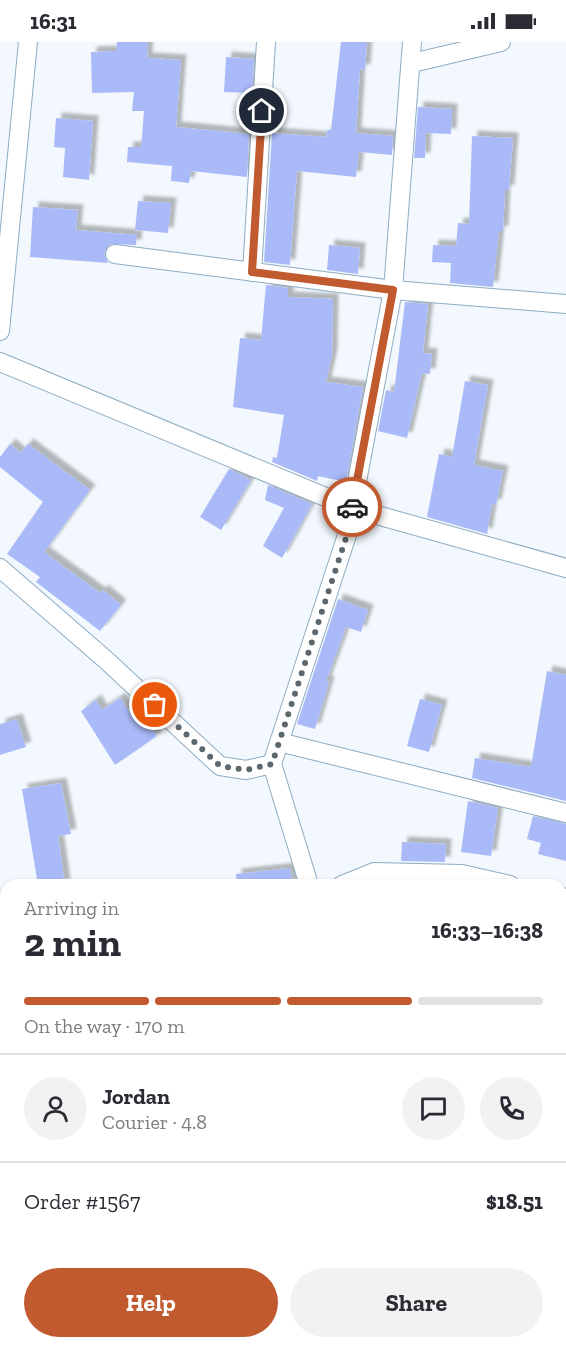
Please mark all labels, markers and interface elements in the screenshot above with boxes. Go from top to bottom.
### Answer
text: 16:31 [30,8,77,35]
pin [236,85,287,136]
icon: home [245,94,278,127]
courier [322,477,382,537]
icon: car [336,491,369,524]
pin [129,679,180,730]
icon: bag [138,688,171,721]
text: Arriving in [24,896,119,920]
text: 16:33–16:38 [431,917,543,944]
text: 2 min [24,919,121,966]
text: On the way · 170 m [24,1014,185,1038]
button: person [24,1077,87,1140]
button: chat [402,1077,465,1140]
button: phone [480,1077,543,1140]
text: Jordan [102,1083,170,1110]
text: Courier · 4.8 [102,1110,207,1134]
text: Order #1567 [24,1188,140,1215]
text: $18.51 [486,1188,543,1215]
button: Help [24,1268,278,1337]
button: Share [290,1268,543,1337]

